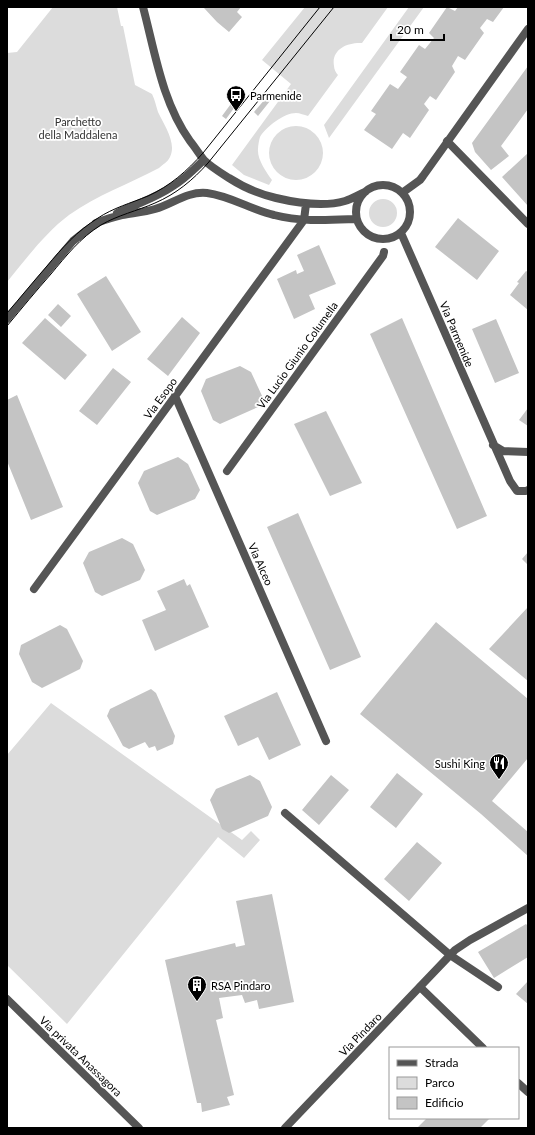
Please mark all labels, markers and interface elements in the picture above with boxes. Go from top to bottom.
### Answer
scale bar [391,16,444,42]
text: 20 m [397,22,424,37]
bus stop icon: Parmenide [225,84,247,112]
place label: Parmenide [250,89,302,102]
park label: Parchetto della Maddalena [39,115,117,141]
street label: Via Lucio Giunio Columella [254,299,340,411]
street label: Via Parmenide [437,299,477,369]
street label: Via Esopo [141,375,179,421]
street label: Via Alceo [246,541,276,587]
restaurant icon: Sushi King [488,752,510,780]
place label: Sushi King [435,757,485,770]
building icon: RSA Pindaro [186,974,208,1002]
place label: RSA Pindaro [211,979,271,992]
street label: Via Pindaro [336,1010,384,1058]
street label: Via privata Anassagora [37,1013,125,1099]
legend [389,1047,519,1119]
text: Strada [425,1055,458,1070]
text: Parco [425,1075,455,1090]
text: Edificio [425,1095,464,1110]

